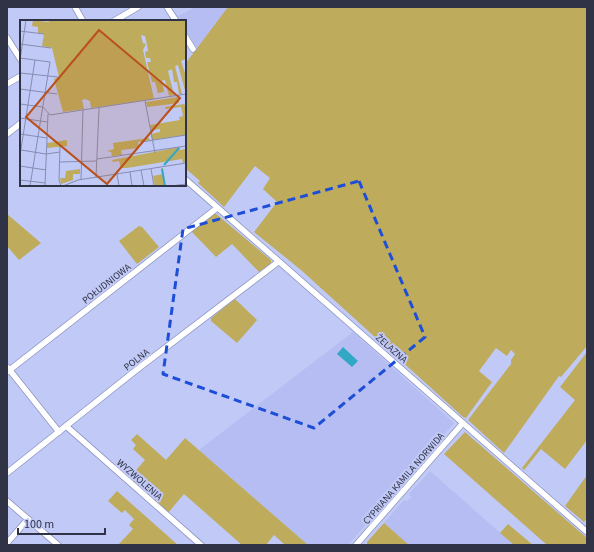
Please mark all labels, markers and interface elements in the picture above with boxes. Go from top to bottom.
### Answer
inset map [20,20,186,186]
street label: POŁUDNIOWA [79,260,134,307]
street label: ŻELAZNA [372,331,411,367]
street label: POLNA [121,345,153,374]
street label: CYPRIANA KAMILA NORWIDA [360,429,448,528]
street label: WYZWOLENIA [113,456,166,504]
scale bar [18,510,105,536]
text: 100 m [24,516,54,533]

